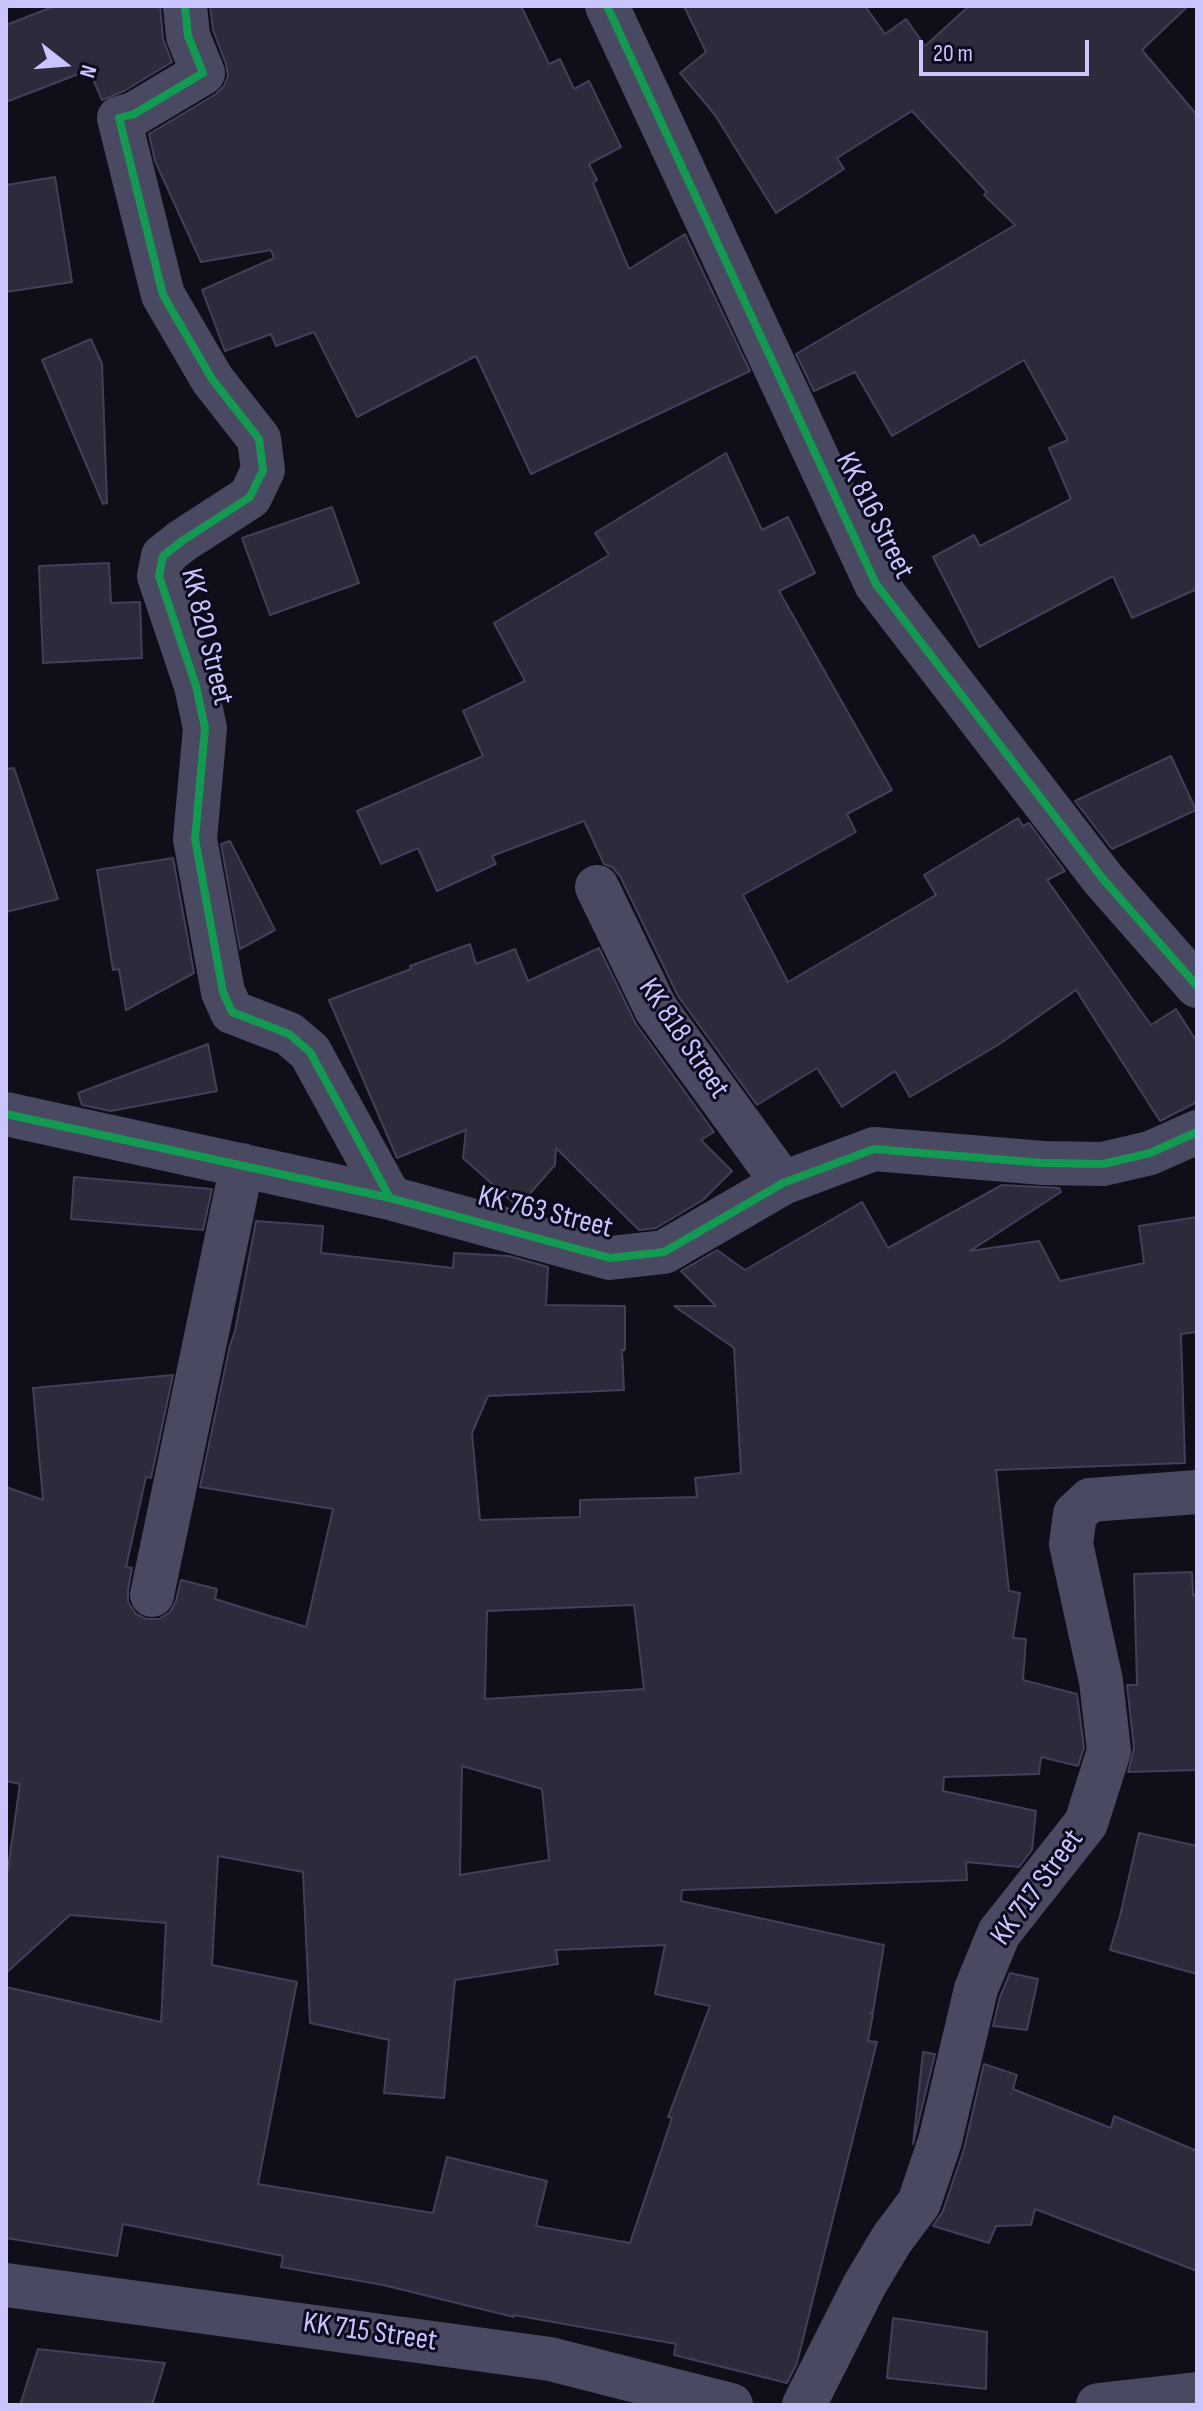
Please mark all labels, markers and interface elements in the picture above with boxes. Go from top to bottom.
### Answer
north arrow [24,24,104,104]
scale bar [923,24,1093,74]
text: 20 m [933,39,973,68]
text: N [73,62,102,81]
street label: KK 816 Street [827,447,921,585]
street label: KK 820 Street [172,565,240,709]
street label: KK 818 Street [630,972,736,1106]
street label: KK 763 Street [474,1179,616,1247]
street label: KK 717 Street [984,1823,1092,1953]
street label: KK 715 Street [301,2306,439,2360]

